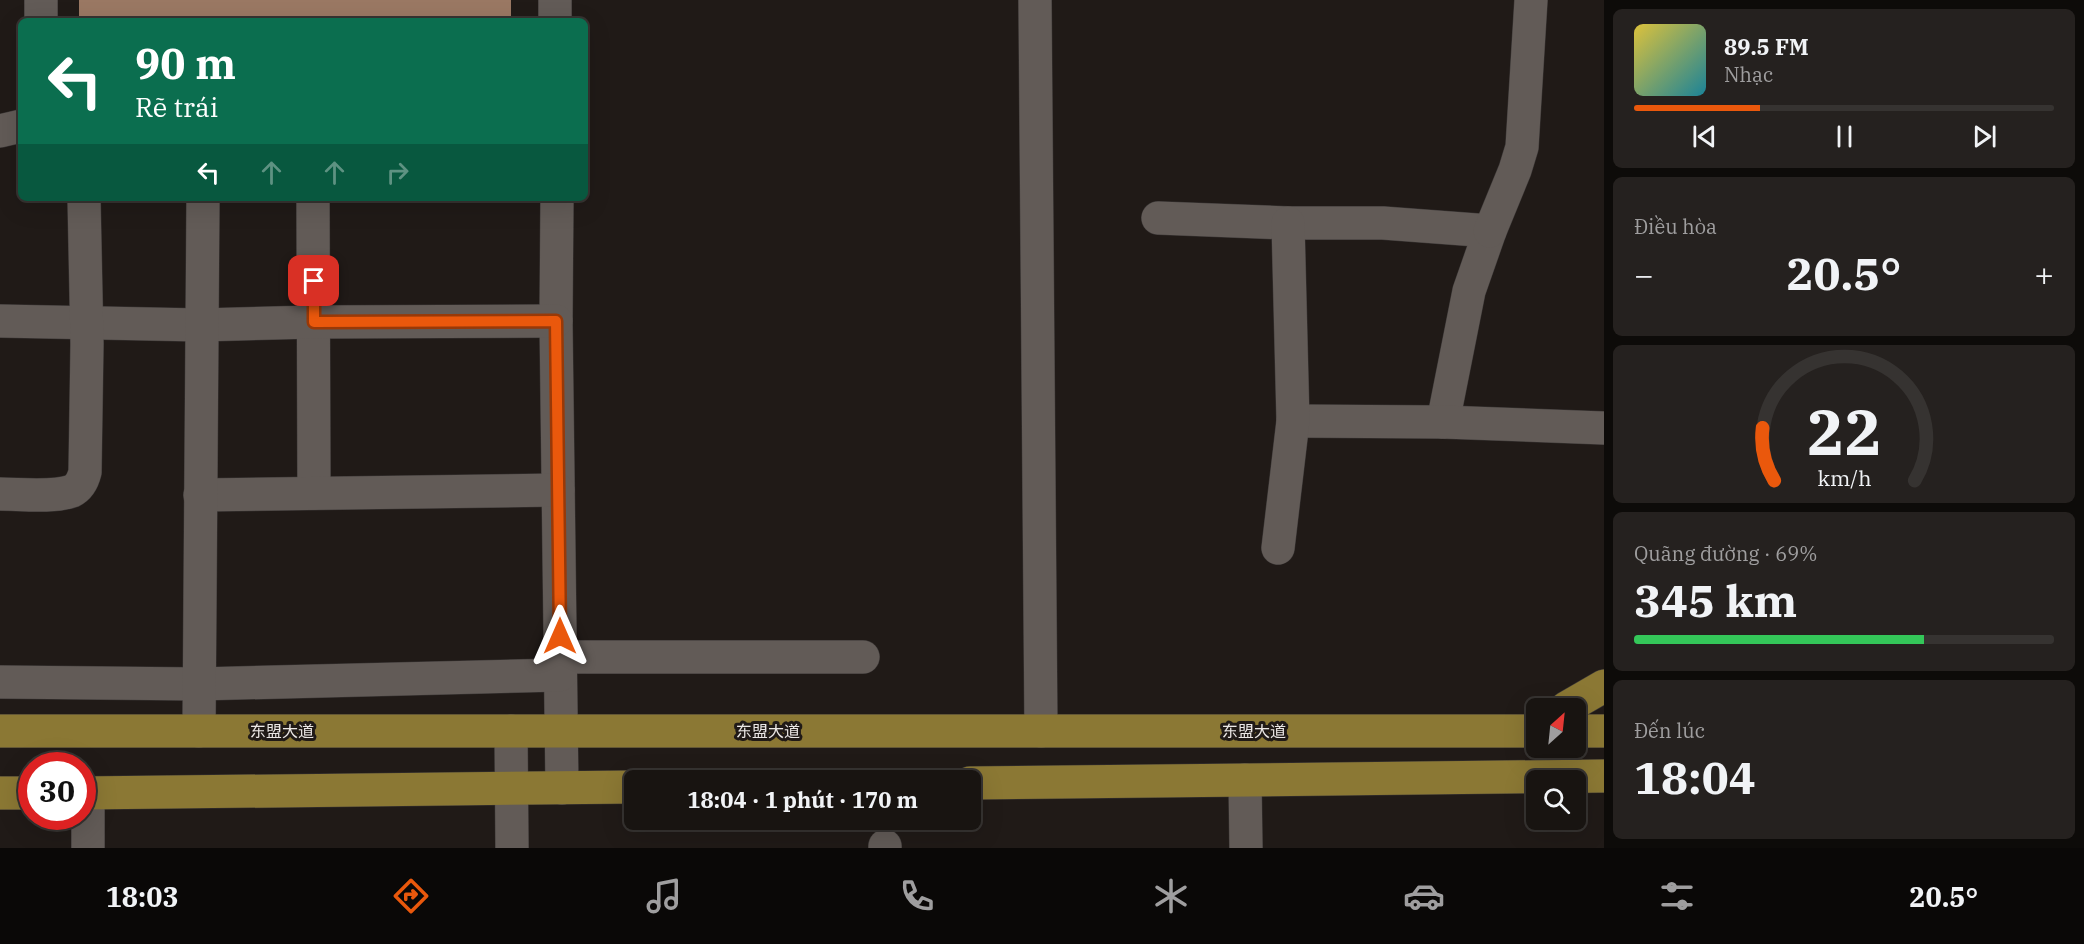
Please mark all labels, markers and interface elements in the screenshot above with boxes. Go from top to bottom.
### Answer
text: 89.5 FM [1724,32,1809,61]
text: 90 m [135,36,236,91]
icon: left [36,42,114,120]
text: Nhạc [1724,61,1773,88]
text: Rẽ trái [135,89,218,124]
icon: previous [1688,120,1721,153]
icon: pause [1828,120,1861,153]
icon: next [1968,120,2001,153]
icon: left [192,156,225,189]
icon: ahead [255,156,288,189]
icon: ahead [318,156,351,189]
icon: right [381,156,414,189]
text: Điều hòa [1634,213,1717,240]
text: 20.5° [1787,244,1901,302]
text: − [1634,253,1654,296]
text: + [2034,253,2054,296]
pin [288,255,339,306]
icon: arrive [297,264,330,297]
text: 22 [1807,391,1881,472]
text: km/h [1817,464,1871,492]
text: Quãng đường · 69% [1634,540,1817,567]
text: 345 km [1634,571,1797,629]
position arrow [528,604,592,668]
north arrow [1526,698,1586,758]
map controls [1526,698,1586,830]
text: Đến lúc [1634,717,1705,744]
street label: 东盟大道 [250,721,314,741]
street label: 东盟大道 [736,721,800,741]
street label: 东盟大道 [1222,721,1286,741]
text: 18:04 [1634,748,1756,806]
speed limit sign: 30 [18,752,96,830]
button: search [1526,770,1586,830]
text: 18:04 · 1 phút · 170 m [687,785,918,814]
icon: directions [390,875,432,917]
icon: music [643,875,685,917]
icon: phone [896,875,938,917]
icon: climate [1150,875,1192,917]
icon: car [1403,875,1445,917]
icon: filters [1656,875,1698,917]
text: 18:03 [106,879,179,914]
text: 20.5° [1909,879,1978,914]

